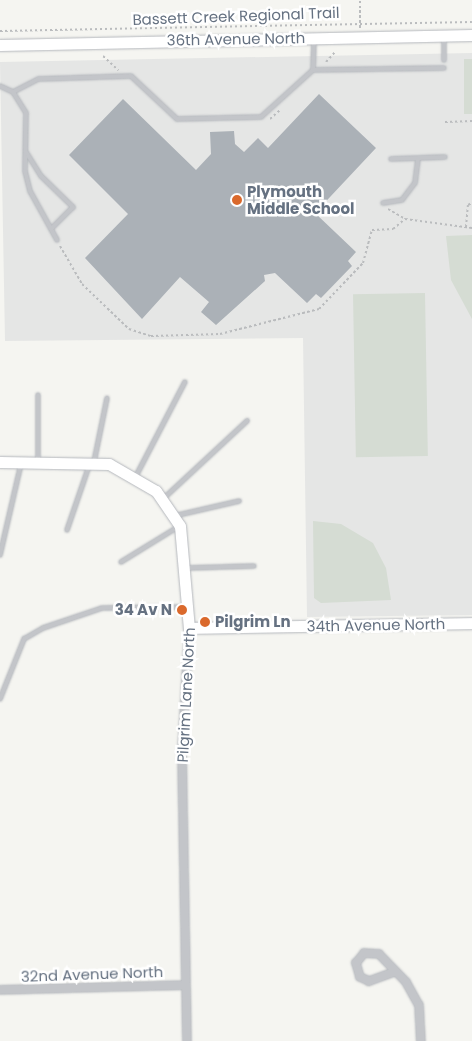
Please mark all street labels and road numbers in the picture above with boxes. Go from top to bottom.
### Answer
street label: Bassett Creek Regional Trail [132,3,340,29]
street label: 36th Avenue North [167,29,305,49]
street label: 34th Avenue North [307,615,445,635]
street label: Pilgrim Lane North [173,627,199,763]
street label: 32nd Avenue North [21,963,163,985]

